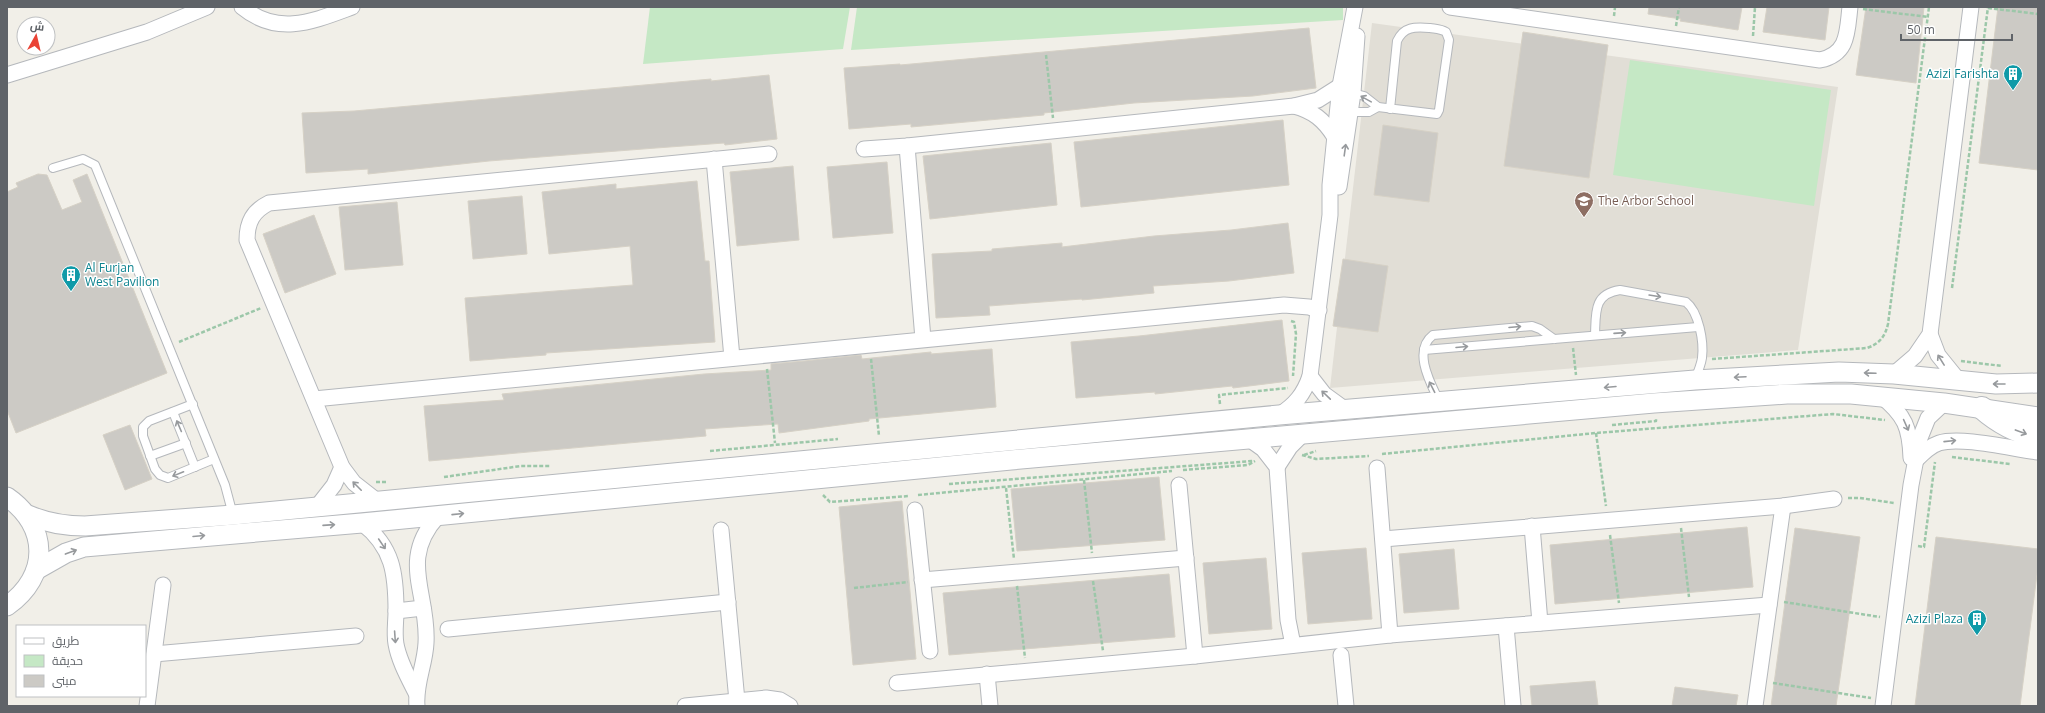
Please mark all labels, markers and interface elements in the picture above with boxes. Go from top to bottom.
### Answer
north arrow [16,16,56,56]
scale bar [1901,16,2012,42]
text: ش [29,17,45,34]
text: 50 m [1907,21,1935,38]
building icon: Azizi Farishta [2002,63,2024,91]
place label: Azizi Farishta [1926,65,1999,82]
one-way arrow [1360,94,1372,102]
one-way arrow [1341,144,1349,157]
school or university icon: The Arbor School [1573,190,1595,218]
place label: The Arbor School [1598,192,1694,209]
place label: Al Furjan West Pavilion [85,259,159,290]
building icon: Al Furjan West Pavilion [60,264,82,292]
one-way arrow [1648,292,1661,300]
one-way arrow [1508,324,1521,331]
one-way arrow [1613,330,1626,337]
one-way arrow [1455,343,1468,351]
one-way arrow [1937,355,1945,366]
one-way arrow [1863,370,1876,377]
one-way arrow [1734,374,1747,381]
one-way arrow [1993,380,2006,388]
one-way arrow [1428,382,1435,394]
one-way arrow [1604,384,1617,391]
one-way arrow [1321,390,1331,400]
one-way arrow [1903,419,1910,431]
one-way arrow [174,421,182,433]
one-way arrow [2014,429,2027,436]
one-way arrow [1943,437,1956,445]
one-way arrow [173,470,185,478]
one-way arrow [352,481,362,491]
one-way arrow [451,510,464,517]
one-way arrow [322,522,335,529]
one-way arrow [192,532,205,540]
one-way arrow [378,538,386,549]
one-way arrow [64,547,76,555]
building icon: Azizi Plaza [1966,608,1988,636]
place label: Azizi Plaza [1906,610,1963,627]
legend [16,625,146,697]
one-way arrow [392,630,399,643]
text: طريق [52,632,80,649]
text: حديقة [52,652,83,669]
text: مبنى [52,672,77,689]

